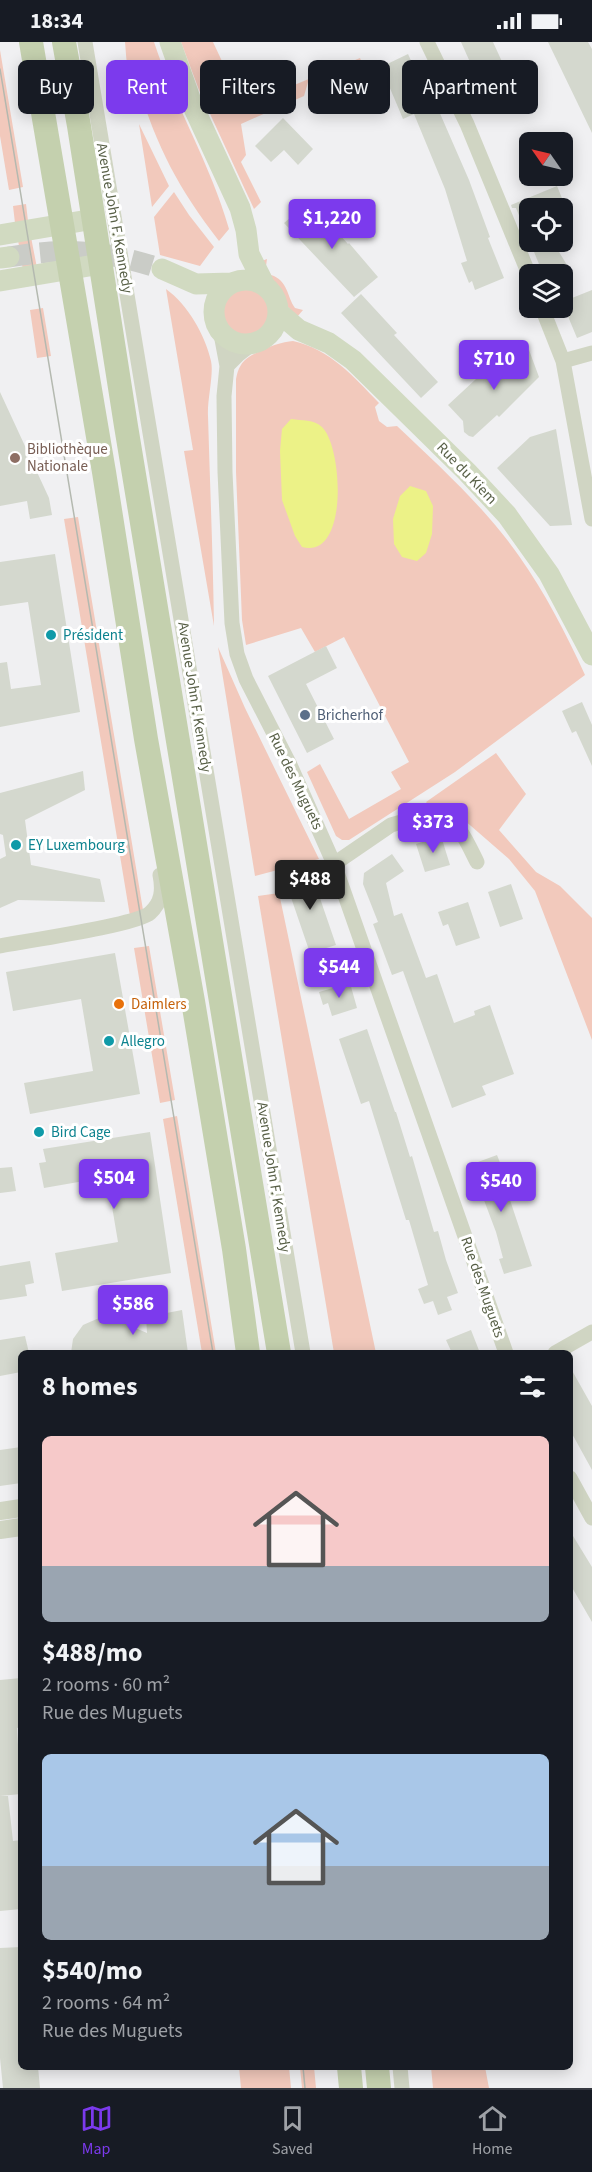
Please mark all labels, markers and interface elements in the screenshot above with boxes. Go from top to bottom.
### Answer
text: 18:34 [30,5,83,37]
chip: Buy [18,60,94,114]
chip: Rent [106,60,188,114]
chip: Filters [200,60,296,114]
chip: New [308,60,390,114]
chip: Apartment [402,60,538,114]
north arrow [519,132,573,186]
map controls [519,132,573,318]
street label: Avenue John F. Kennedy [91,141,138,295]
button: locate [519,198,573,252]
pin: $1,220 [283,199,381,250]
text: $1,220 [303,204,361,232]
button: layers [519,264,573,318]
pin: $710 [458,340,530,391]
text: $710 [473,345,515,373]
street label: Rue du Kiem [432,438,502,509]
place label: Bibliothèque Nationale [27,439,108,477]
marker: Bibliothèque Nationale [8,451,22,465]
street label: Avenue John F. Kennedy [172,620,217,774]
place label: Président [63,625,123,646]
marker: Président [44,628,58,642]
place label: Bricherhof [317,705,384,726]
marker: Bricherhof [298,708,312,722]
street label: Rue des Muguets [263,729,328,833]
pin: $373 [397,803,469,854]
text: $373 [412,808,454,836]
place label: EY Luxembourg [28,835,125,856]
marker: EY Luxembourg [9,838,23,852]
pin: $488 [274,860,346,911]
text: $488 [289,865,331,893]
pin: $544 [303,948,375,999]
text: $544 [318,953,360,981]
place label: Daimlers [131,994,187,1015]
marker: Daimlers [112,997,126,1011]
place label: Allegro [121,1031,165,1052]
marker: Allegro [102,1034,116,1048]
street label: Avenue John F. Kennedy [251,1100,296,1254]
place label: Bird Cage [51,1122,111,1143]
marker: Bird Cage [32,1125,46,1139]
pin: $504 [78,1159,150,1210]
pin: $540 [465,1162,537,1213]
text: $504 [93,1164,135,1192]
text: $540 [480,1167,522,1195]
street label: Rue des Muguets [455,1234,510,1340]
pin: $586 [97,1285,169,1336]
text: $586 [112,1290,154,1318]
text: 8 homes [42,1368,137,1405]
icon: filters [516,1370,549,1403]
icon: home [242,1475,350,1583]
text: $488/mo [42,1634,142,1671]
text: 2 rooms · 60 m² [42,1671,170,1699]
text: Rue des Muguets [42,1699,183,1727]
icon: home [242,1793,350,1901]
text: $540/mo [42,1952,142,1989]
text: 2 rooms · 64 m² [42,1989,170,2017]
text: Rue des Muguets [42,2017,183,2045]
tab: Map [80,2102,113,2160]
tab: Saved [272,2102,313,2160]
tab: Home [472,2102,512,2160]

